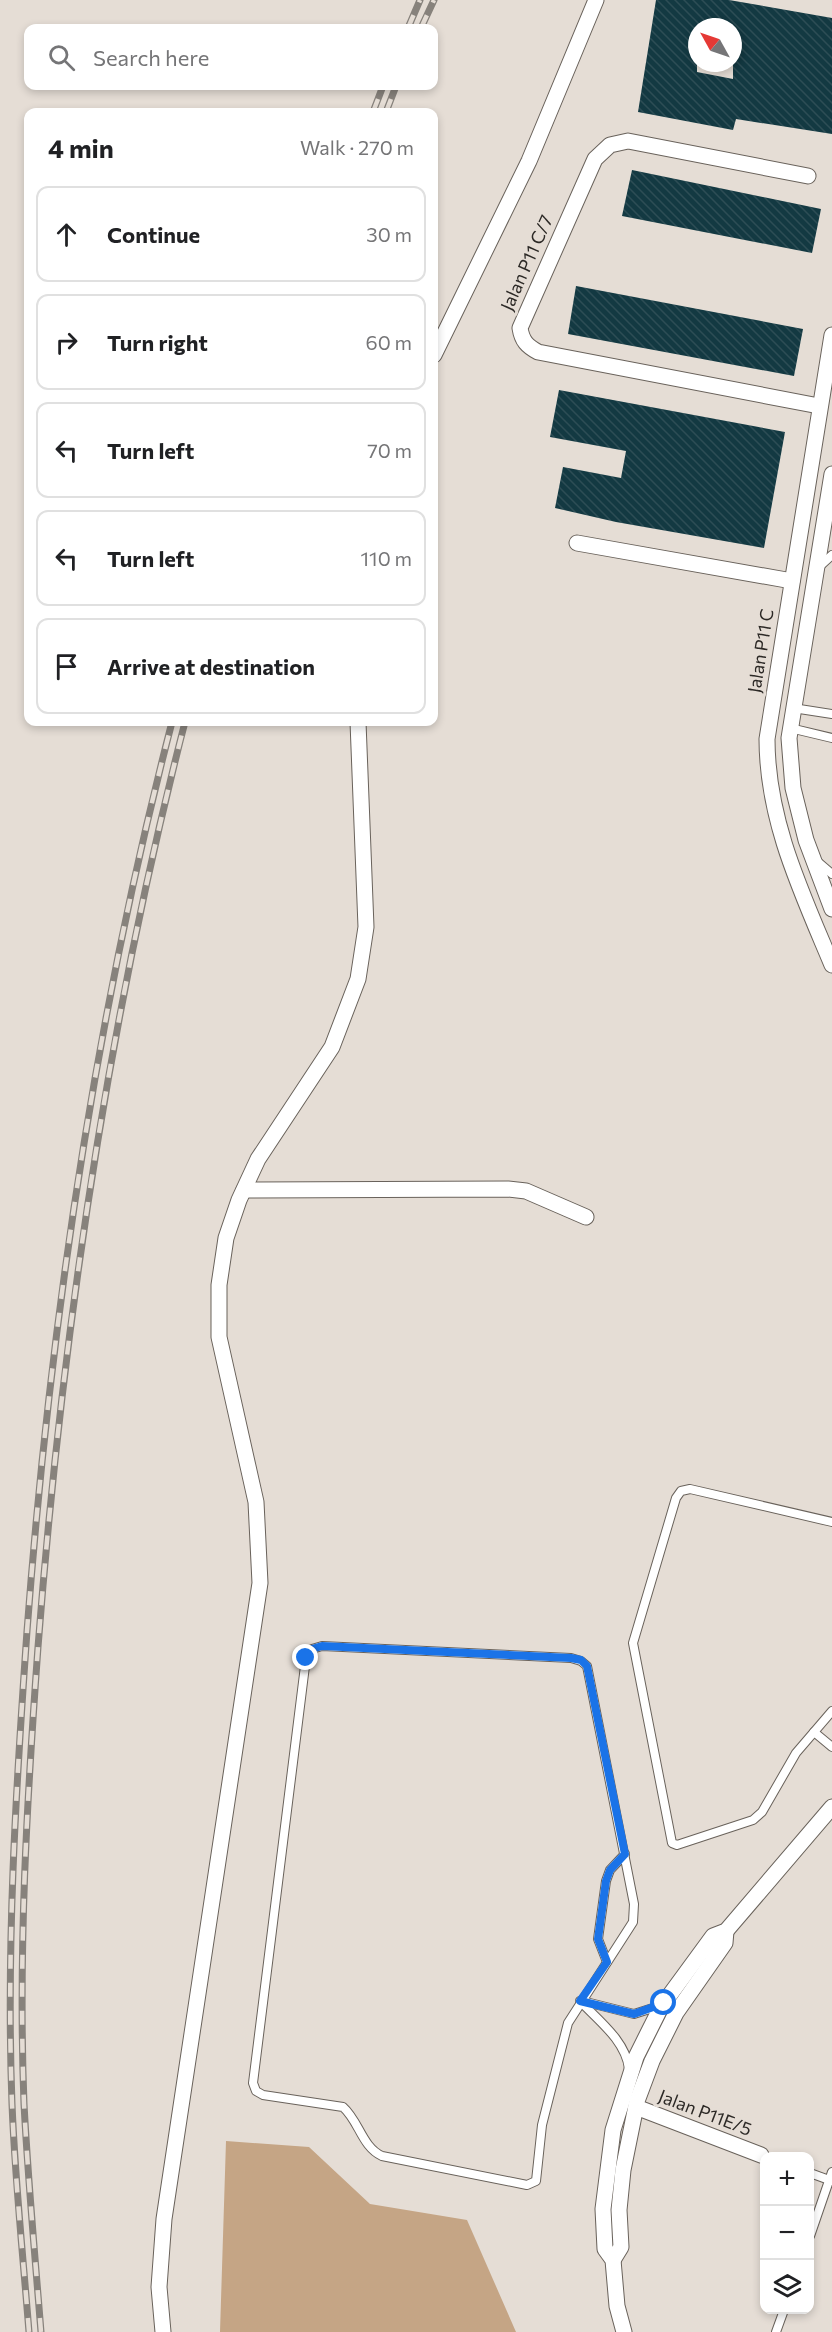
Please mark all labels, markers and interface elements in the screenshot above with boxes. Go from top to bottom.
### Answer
north arrow [688,18,742,72]
search box [24,24,438,90]
icon: search [45,41,78,74]
text: Search here [93,44,209,71]
text: 4 min [48,132,114,163]
text: Walk · 270 m [300,135,414,159]
street label: Jalan P11 C/7 [495,211,557,314]
icon: ahead [50,218,83,251]
text: Continue [107,221,200,248]
text: 30 m [366,222,412,246]
icon: right [50,326,83,359]
text: Turn right [107,329,208,356]
text: 60 m [366,330,412,354]
icon: left [50,434,83,467]
text: Turn left [107,437,194,464]
text: 70 m [367,438,412,462]
icon: left [50,542,83,575]
text: Turn left [107,545,194,572]
text: 110 m [361,546,412,570]
street label: Jalan P11 C [743,607,778,694]
icon: arrive [50,650,83,683]
text: Arrive at destination [107,653,315,680]
route end [292,1644,318,1670]
route start [650,1989,676,2015]
street label: Jalan P11E/5 [656,2084,755,2140]
map controls [760,2152,814,2314]
button: + [760,2152,814,2206]
button: − [760,2206,814,2260]
button: layers [760,2260,814,2314]

